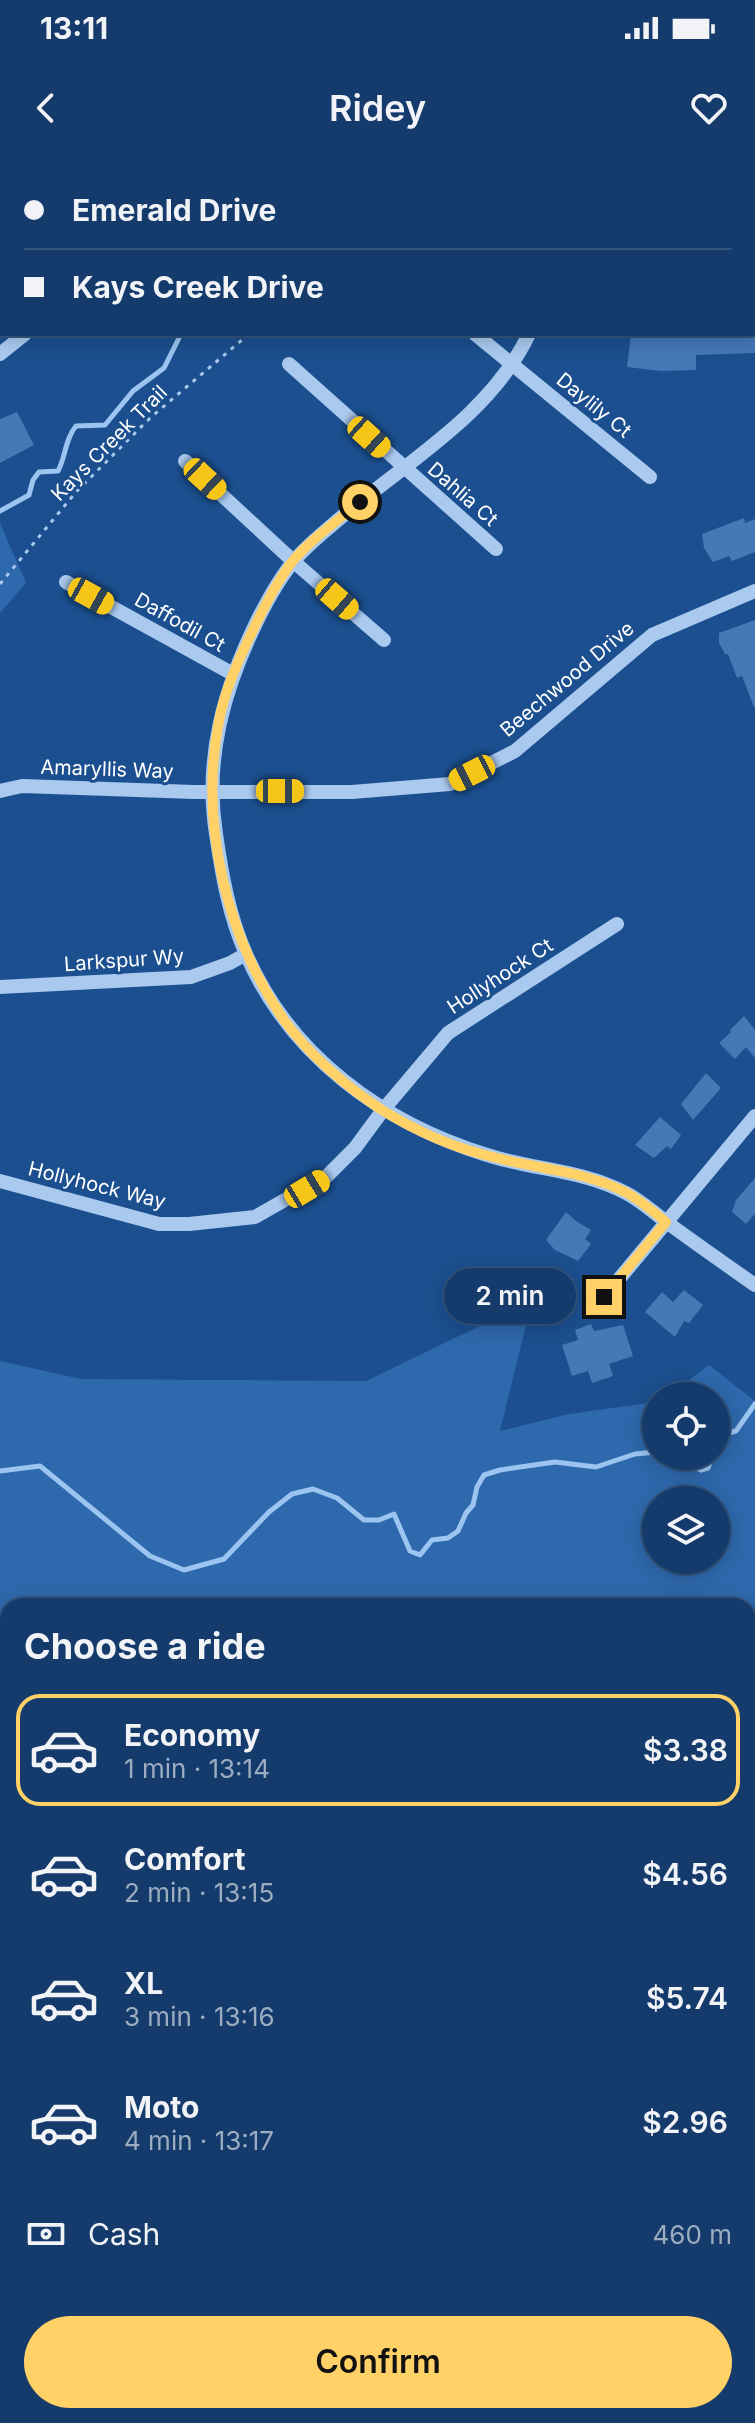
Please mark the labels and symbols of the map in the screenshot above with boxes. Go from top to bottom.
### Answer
street label: Daylily Ct [552,368,637,443]
street label: Kays Creek Trail [46,380,172,506]
car [343,412,395,462]
car [179,454,231,504]
street label: Dahlia Ct [423,457,503,531]
route start [342,484,378,520]
car [64,574,118,618]
car [311,574,363,624]
street label: Daffodil Ct [131,587,230,657]
street label: Beechwood Drive [495,616,639,742]
car [445,751,499,795]
street label: Amaryllis Way [40,755,174,783]
car [256,779,304,803]
street label: Hollyhock Ct [443,933,558,1019]
street label: Larkspur Wy [63,944,185,976]
street label: Hollyhock Way [26,1156,168,1214]
car [280,1166,334,1212]
callout: 2 min [444,1269,576,1325]
route end [586,1279,622,1315]

